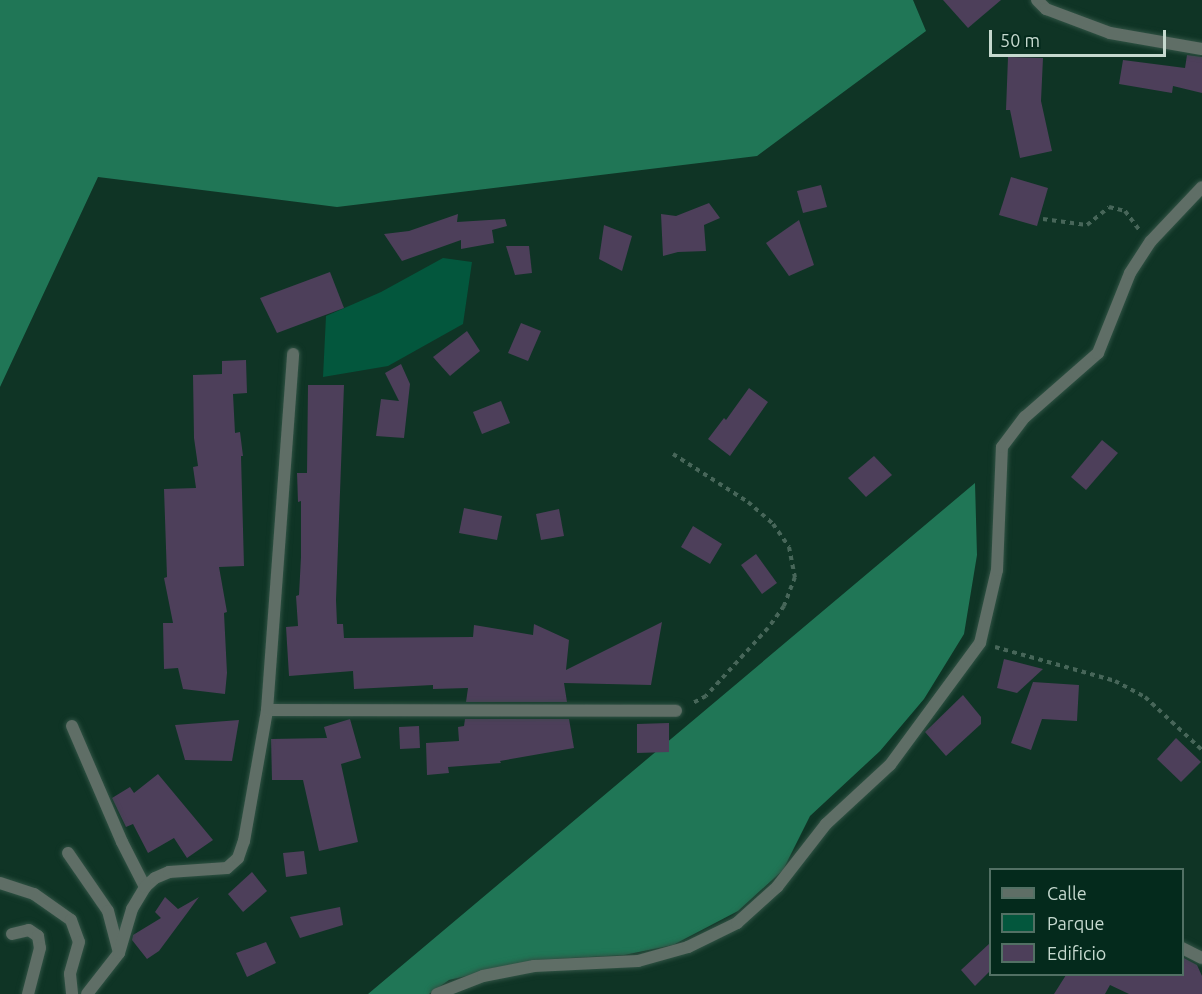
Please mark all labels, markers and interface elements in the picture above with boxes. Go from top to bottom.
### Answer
scale bar [992,18,1169,56]
text: 50 m [1000,30,1040,50]
legend [989,868,1184,976]
text: Calle [1047,883,1087,903]
text: Parque [1047,913,1104,933]
text: Edificio [1047,943,1106,963]

